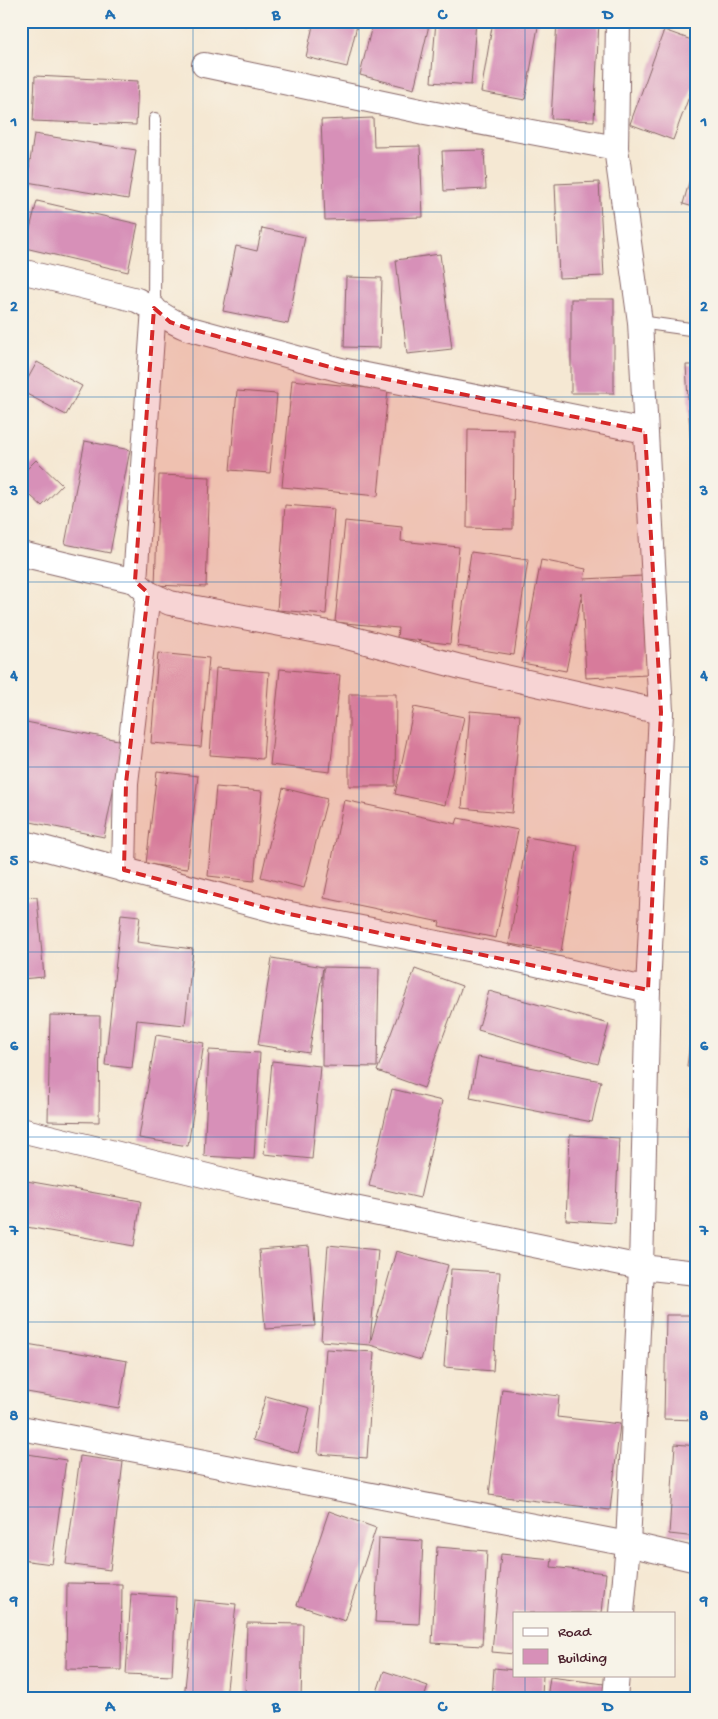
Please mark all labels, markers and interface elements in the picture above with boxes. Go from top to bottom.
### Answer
text: A [104,7,116,26]
text: B [271,7,281,26]
text: C [437,7,448,26]
text: D [601,7,614,26]
text: 1 [10,114,17,133]
text: 1 [700,114,707,133]
text: 2 [10,299,18,318]
text: 2 [700,299,708,318]
text: 3 [9,483,18,502]
text: 3 [699,483,708,502]
text: 4 [9,668,18,687]
text: 4 [699,668,708,687]
text: 5 [10,853,19,872]
text: 5 [700,853,709,872]
text: 6 [10,1038,19,1057]
text: 6 [700,1038,709,1057]
text: 7 [9,1223,19,1242]
text: 7 [699,1223,709,1242]
text: 8 [10,1408,19,1427]
text: 8 [700,1408,709,1427]
text: 9 [9,1593,18,1612]
text: 9 [699,1593,708,1612]
legend [513,1612,676,1676]
text: Road [558,1624,592,1642]
text: Building [557,1650,607,1668]
text: A [104,1699,116,1718]
text: B [271,1699,281,1718]
text: C [437,1699,448,1718]
text: D [601,1699,614,1718]

